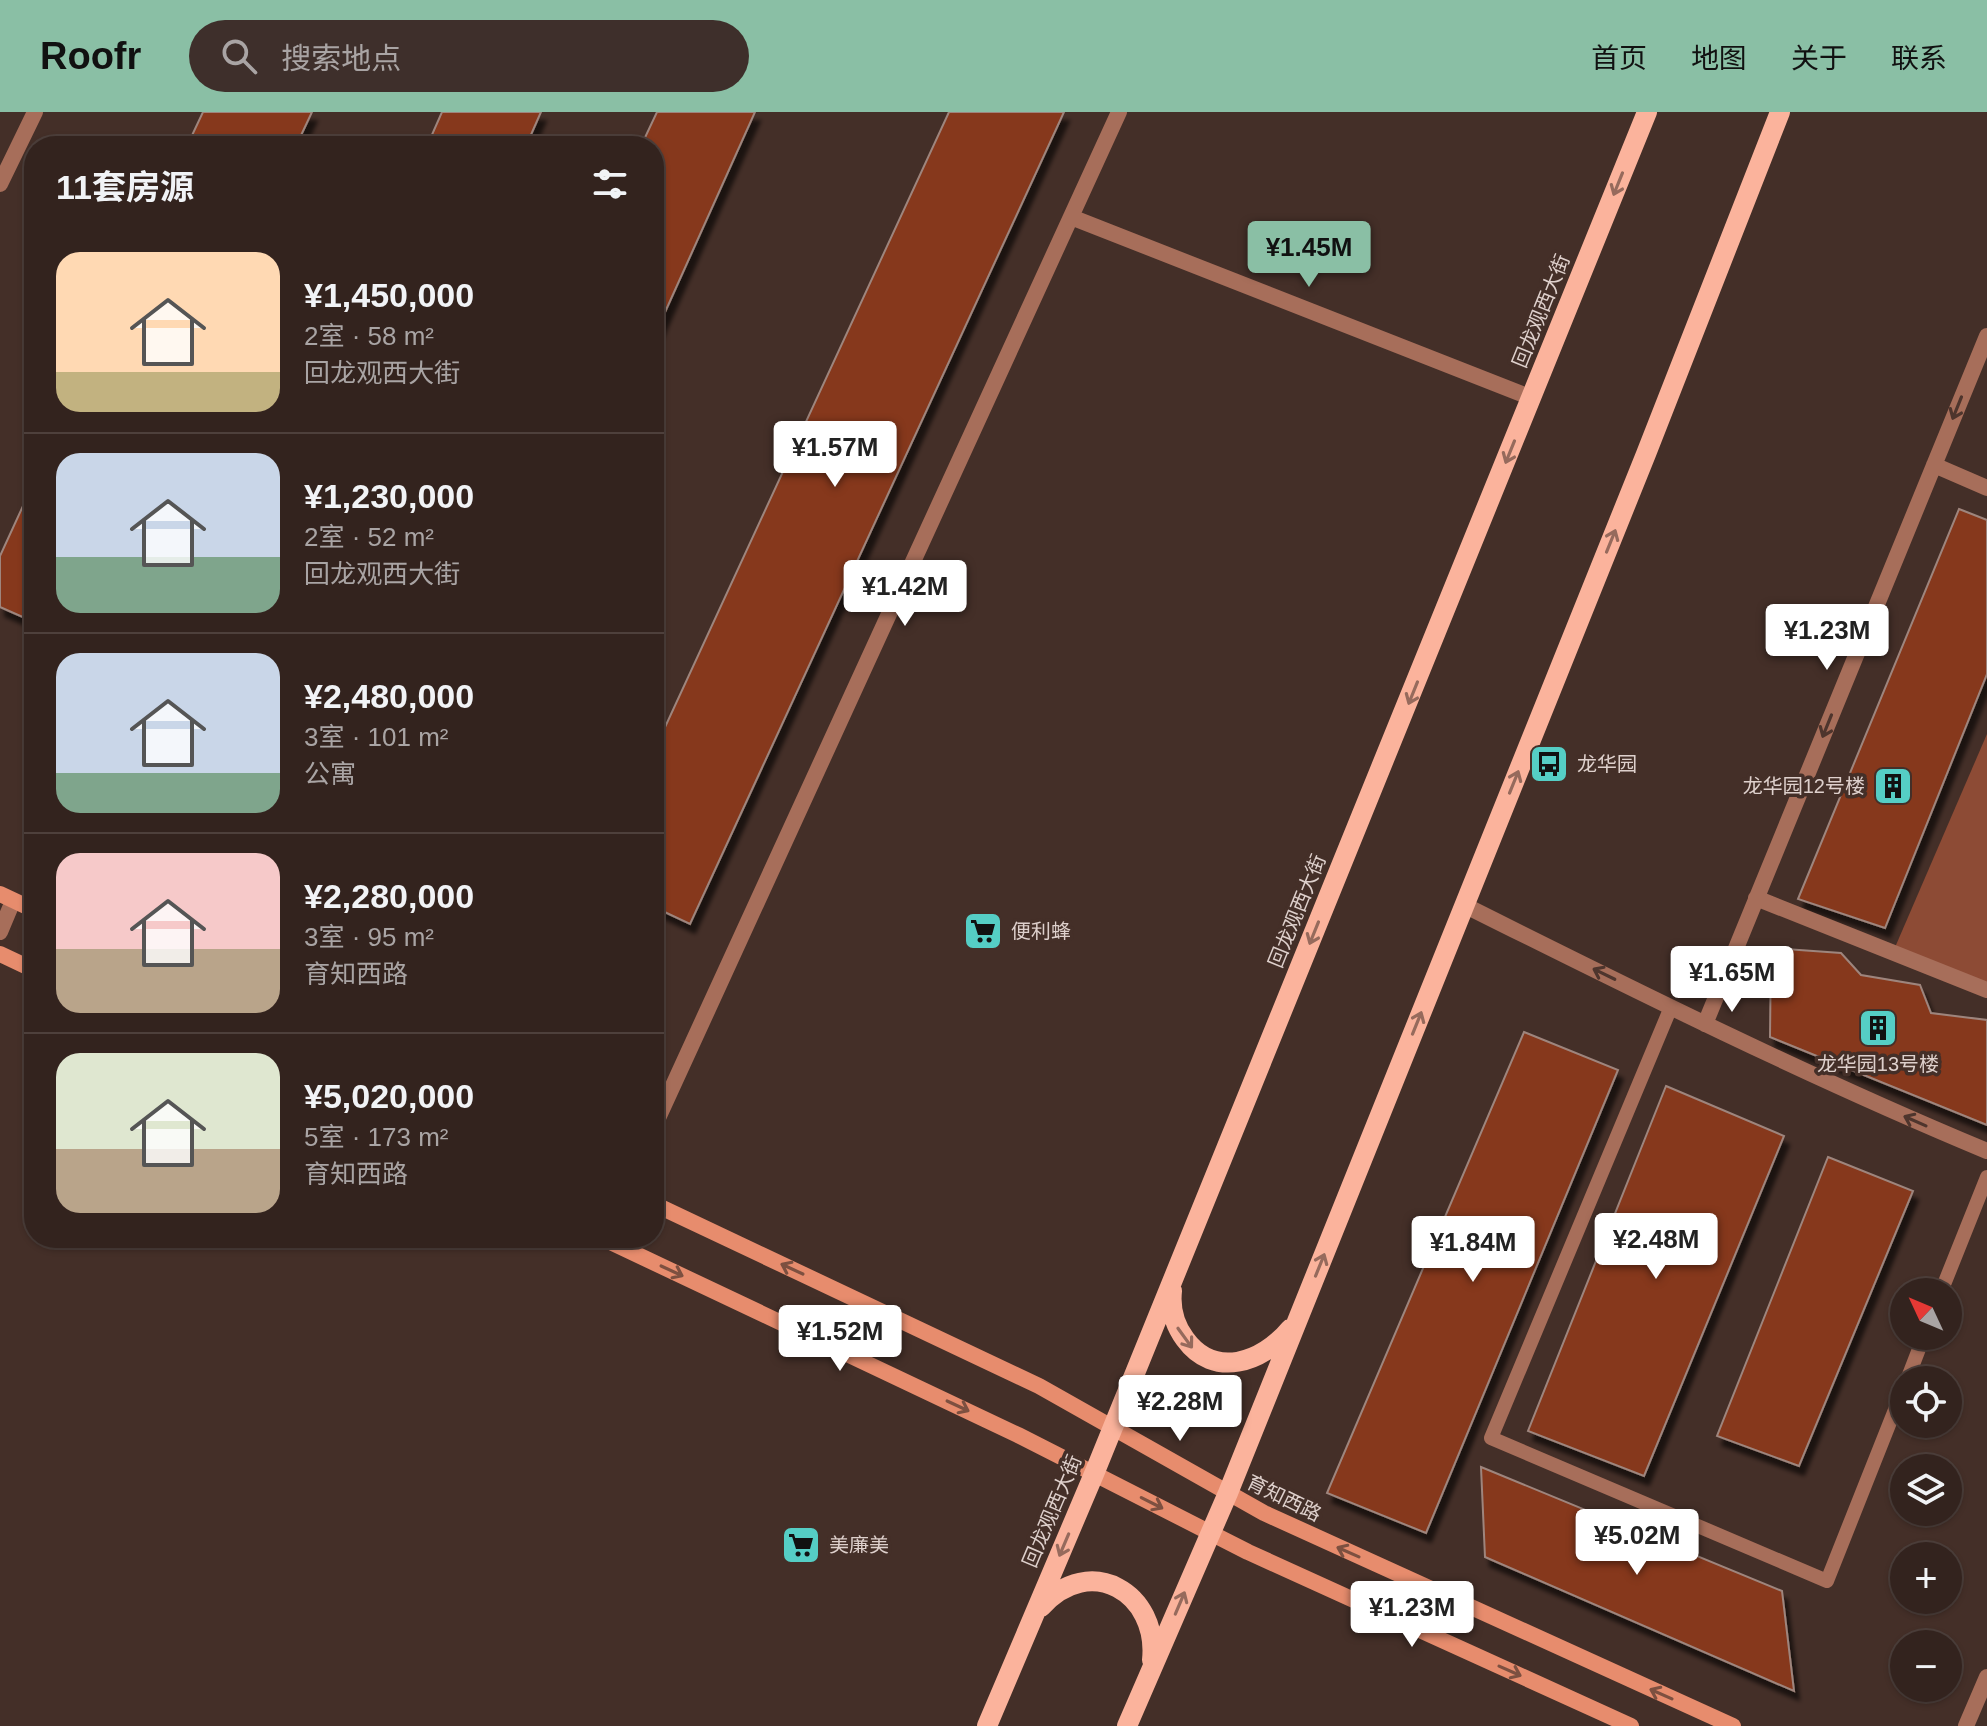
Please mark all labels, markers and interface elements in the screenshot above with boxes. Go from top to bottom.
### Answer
search box [189,20,749,92]
icon: search [217,34,261,78]
text: Roofr [40,35,141,77]
text: 搜索地点 [281,42,401,75]
text: 首页 [1591,43,1647,74]
text: 地图 [1691,43,1747,74]
text: 关于 [1791,43,1847,74]
text: 联系 [1891,43,1947,74]
icon: filters [588,162,632,206]
text: 11套房源 [56,168,194,206]
one-way arrow [1610,171,1624,196]
pin: ¥1.45M [1244,221,1374,289]
text: ¥1.45M [1266,232,1352,262]
street label: 回龙观西大街 [1508,251,1574,371]
text: ¥1,450,000 [304,276,474,314]
icon: home [120,284,216,380]
text: 2室 · 58 m² [304,321,434,351]
text: 回龙观西大街 [304,358,460,388]
one-way arrow [1949,395,1964,420]
pin: ¥1.57M [770,421,900,489]
text: ¥1.57M [792,432,878,462]
one-way arrow [1502,439,1517,464]
text: ¥1,230,000 [304,477,474,515]
icon: home [120,485,216,581]
text: 2室 · 52 m² [304,522,434,552]
one-way arrow [1605,529,1619,554]
text: 回龙观西大街 [304,559,460,589]
pin: ¥1.42M [840,560,970,628]
text: ¥1.42M [862,571,948,601]
pin: ¥1.23M [1762,604,1892,672]
text: ¥1.23M [1784,615,1870,645]
text: ¥2,480,000 [304,677,474,715]
one-way arrow [1404,680,1419,704]
icon: home [120,685,216,781]
one-way arrow [1818,713,1833,738]
text: 3室 · 101 m² [304,722,449,752]
bus stop icon: 龙华园 [1528,743,1570,785]
place label: 龙华园 [1577,753,1637,775]
text: 公寓 [304,759,356,789]
building icon: 龙华园12号楼 [1872,765,1914,807]
one-way arrow [1508,770,1522,795]
place label: 龙华园12号楼 [1743,775,1865,797]
street label: 回龙观西大街 [1264,851,1330,971]
text: ¥2,280,000 [304,877,474,915]
icon: home [120,885,216,981]
supermarket icon: 便利蜂 [962,910,1004,952]
place label: 便利蜂 [1011,920,1071,942]
one-way arrow [1306,920,1321,945]
text: 3室 · 95 m² [304,922,434,952]
pin: ¥1.65M [1667,946,1797,1014]
text: ¥1.65M [1689,957,1775,987]
text: 育知西路 [304,959,408,989]
one-way arrow [1592,966,1616,981]
building icon: 龙华园13号楼 [1857,1007,1899,1049]
one-way arrow [1410,1011,1425,1036]
place label: 龙华园13号楼 [1817,1053,1939,1075]
text: ¥5,020,000 [304,1077,474,1115]
icon: home [120,1085,216,1181]
one-way arrow [1903,1112,1928,1127]
text: 5室 · 173 m² [304,1122,449,1152]
text: 育知西路 [304,1159,408,1189]
pin: ¥2.48M [1591,1213,1721,1281]
pin: ¥1.84M [1408,1216,1538,1284]
text: ¥2.48M [1613,1224,1699,1254]
text: ¥1.84M [1430,1227,1516,1257]
one-way arrow [1313,1253,1328,1278]
one-way arrow [780,1261,804,1276]
one-way arrow [660,1264,684,1279]
north arrow [1890,1278,1962,1350]
map controls [1890,1278,1962,1702]
pin: ¥1.52M [775,1305,905,1373]
text: ¥1.52M [797,1316,883,1346]
one-way arrow [1177,1326,1194,1348]
button: locate [1890,1366,1962,1438]
pin: ¥2.28M [1115,1375,1245,1443]
text: ¥2.28M [1137,1386,1223,1416]
one-way arrow [946,1399,970,1414]
street label: 回龙观西大街 [1018,1451,1086,1571]
button: layers [1890,1454,1962,1526]
street label: 育知西路 [1243,1471,1325,1525]
one-way arrow [1140,1496,1164,1512]
pin: ¥5.02M [1572,1509,1702,1577]
text: ¥5.02M [1594,1520,1680,1550]
supermarket icon: 美廉美 [780,1524,822,1566]
one-way arrow [1055,1532,1070,1557]
place label: 美廉美 [829,1534,889,1556]
button: + [1890,1542,1962,1614]
one-way arrow [1336,1543,1361,1558]
pin: ¥1.23M [1347,1581,1477,1649]
one-way arrow [1174,1591,1189,1616]
text: ¥1.23M [1369,1592,1455,1622]
button: − [1890,1630,1962,1702]
one-way arrow [1498,1665,1522,1680]
one-way arrow [1650,1686,1674,1701]

